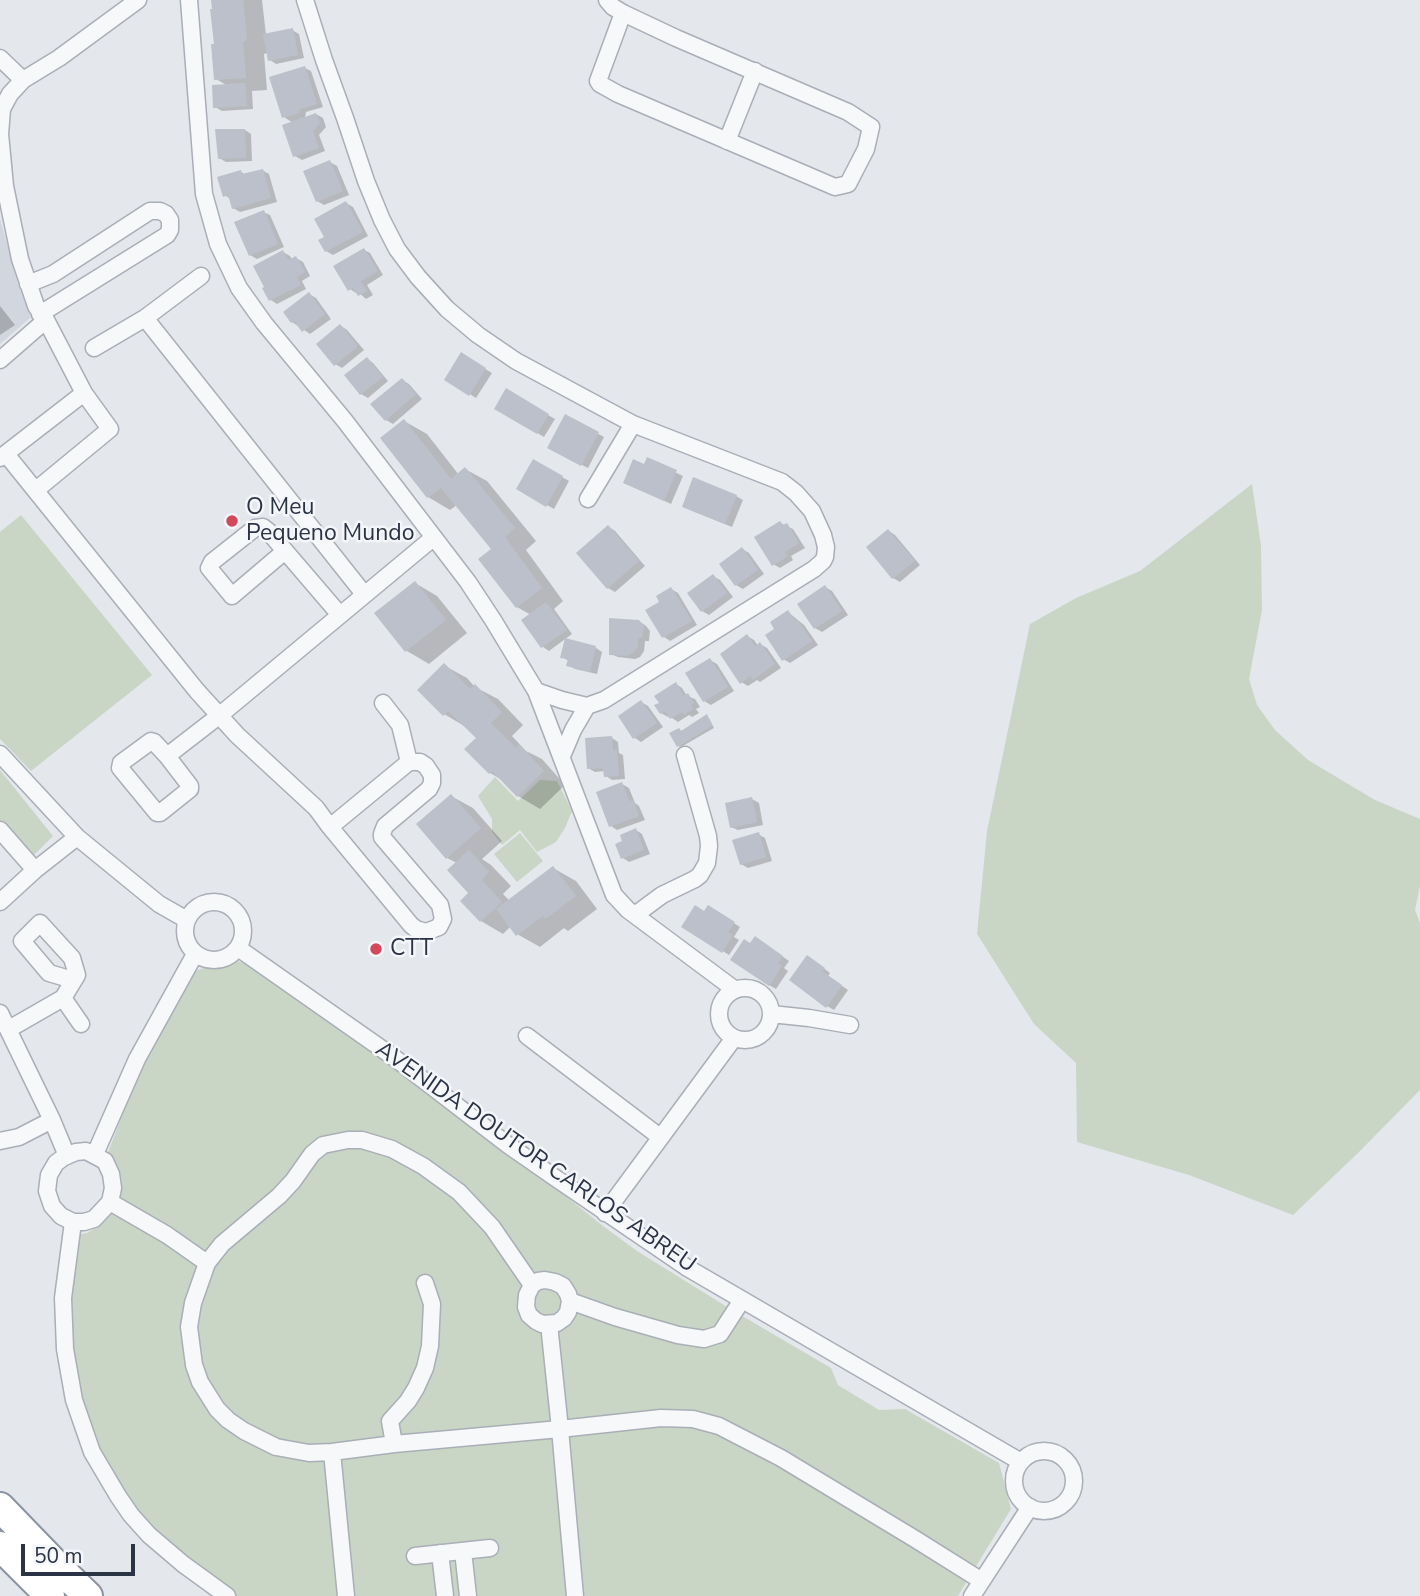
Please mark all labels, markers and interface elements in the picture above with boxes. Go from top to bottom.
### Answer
place label: O Meu Pequeno Mundo [246,494,414,548]
marker: O Meu Pequeno Mundo [224,513,240,529]
place label: CTT [390,935,433,963]
marker: CTT [368,941,384,957]
street label: AVENIDA DOUTOR CARLOS ABREU [369,1036,701,1280]
scale bar [24,1530,138,1574]
text: 50 m [34,1542,83,1570]

